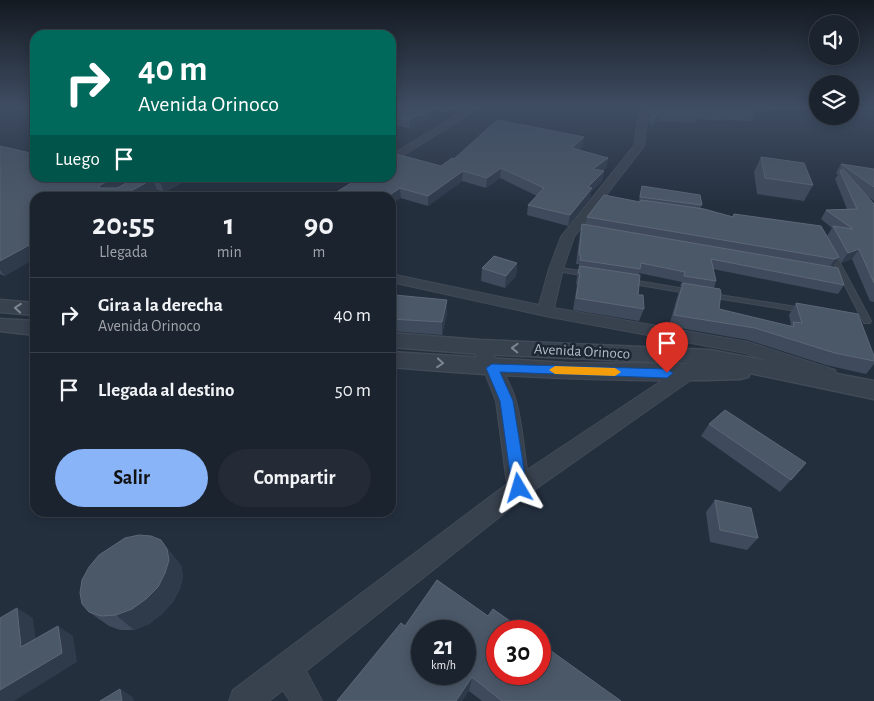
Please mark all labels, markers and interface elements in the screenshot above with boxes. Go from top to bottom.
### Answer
map controls [809,15,859,125]
button: sound [809,15,859,65]
icon: right [55,50,120,115]
text: 40 m [138,52,207,87]
button: layers [809,75,859,125]
text: Avenida Orinoco [138,93,279,115]
icon: arrive [110,145,138,173]
text: Luego [55,150,100,169]
text: 20:55 [92,210,155,240]
text: 1 [224,210,235,240]
text: 90 [304,210,334,240]
text: Llegada [99,244,148,260]
text: min [217,244,242,260]
text: m [312,244,325,260]
text: Gira a la derecha [98,296,223,315]
icon: right [55,301,83,329]
one-way arrow [13,302,21,313]
text: 40 m [333,306,371,325]
text: Avenida Orinoco [98,318,201,334]
pin [646,322,688,373]
icon: arrive [653,329,681,357]
street label: Avenida Orinoco [534,341,630,362]
one-way arrow [511,343,519,354]
one-way arrow [436,358,444,369]
icon: arrive [55,376,83,404]
text: Llegada al destino [98,381,235,400]
text: 50 m [335,381,371,400]
button: Salir [55,449,208,507]
button: Compartir [218,449,371,507]
position arrow [492,461,544,513]
speed limit sign: 30 [486,620,551,685]
text: 21 [433,634,454,659]
text: km/h [431,659,456,671]

